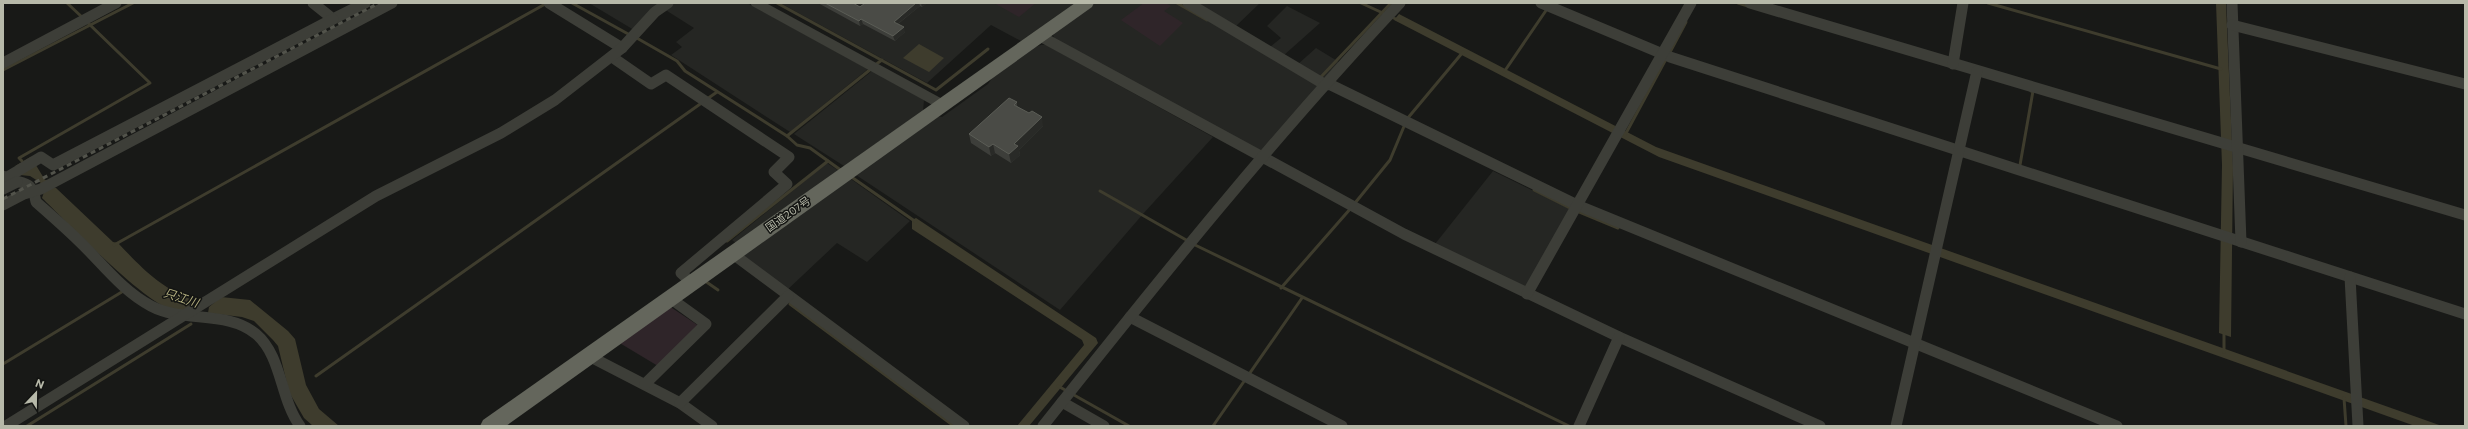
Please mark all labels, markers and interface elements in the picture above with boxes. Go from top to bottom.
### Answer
street label: 国道207号 [763,193,813,234]
water label: 只江川 [162,285,202,310]
north arrow [16,373,56,413]
text: N [34,376,46,391]

